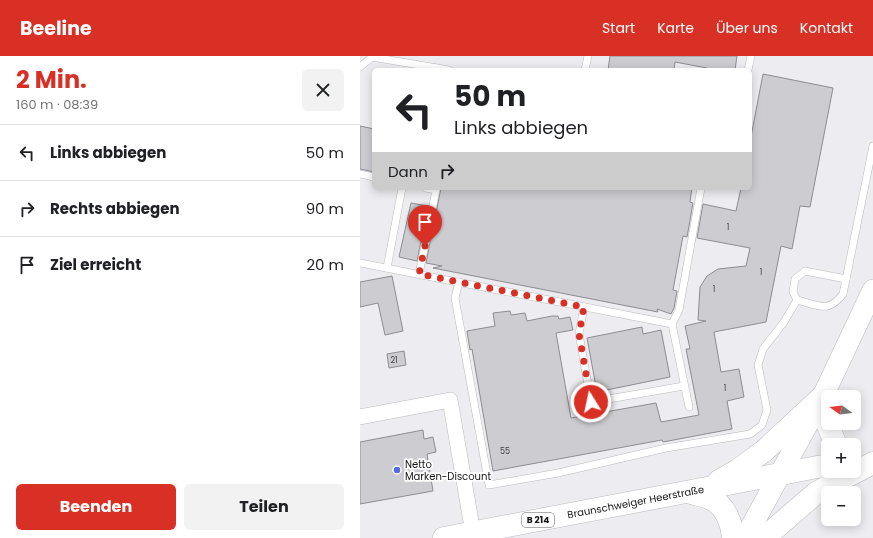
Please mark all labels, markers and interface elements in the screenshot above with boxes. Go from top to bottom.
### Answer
text: Beeline [20,15,92,42]
text: Start [602,18,635,38]
text: Karte [657,18,694,38]
text: Über uns [716,18,778,38]
text: Kontakt [800,18,853,38]
text: 2 Min. [16,63,87,96]
button: close [302,69,344,111]
text: 50 m [454,77,526,116]
icon: left [388,84,440,136]
text: 160 m · 08:39 [16,95,98,114]
text: Links abbiegen [454,115,588,140]
icon: left [16,142,38,164]
text: Links abbiegen [50,142,166,163]
text: 50 m [306,142,344,163]
icon: right [436,160,458,182]
text: Dann [388,161,428,182]
icon: right [16,198,38,220]
text: Rechts abbiegen [50,198,180,219]
text: 90 m [306,198,344,219]
pin [408,205,442,246]
icon: arrive [414,211,436,233]
house number: 1 [727,222,729,233]
icon: arrive [16,254,38,276]
text: Ziel erreicht [50,254,141,275]
text: 20 m [306,254,344,275]
house number: 1 [760,267,762,278]
house number: 1 [713,284,715,295]
house number: 21 [390,355,398,366]
position arrow [570,381,612,423]
house number: 1 [724,383,726,394]
north arrow [821,390,861,430]
map controls [821,390,861,526]
button: + [821,438,861,478]
house number: 55 [500,446,510,457]
place label: Netto Marken-Discount [405,457,491,484]
marker: Netto Marken-Discount [392,465,402,475]
street label: Braunschweiger Heerstraße [566,481,705,522]
button: Beenden [16,484,176,530]
button: Teilen [184,484,344,530]
button: − [821,486,861,526]
road number: B 214 [522,513,554,527]

